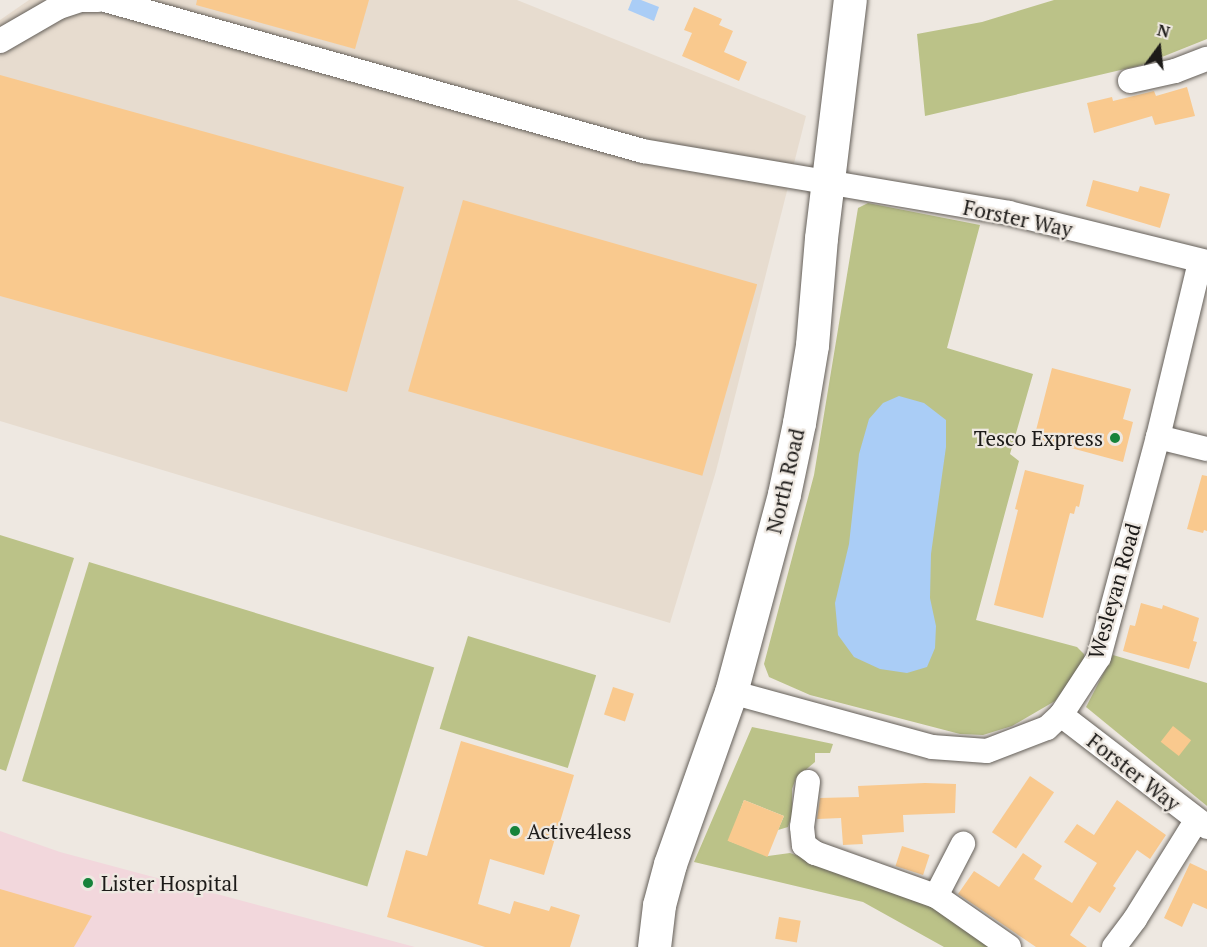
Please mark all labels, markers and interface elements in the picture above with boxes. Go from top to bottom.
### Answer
north arrow [1129,18,1189,78]
text: N [1155,18,1172,43]
street label: Forster Way [961,194,1075,242]
place label: Tesco Express [974,425,1103,451]
street label: North Road [761,426,809,536]
marker: Tesco Express [1108,431,1122,445]
street label: Wesleyan Road [1083,520,1145,662]
street label: Forster Way [1082,728,1186,816]
place label: Active4less [527,818,632,844]
marker: Active4less [508,824,522,838]
place label: Lister Hospital [101,870,238,896]
marker: Lister Hospital [79,874,97,892]

